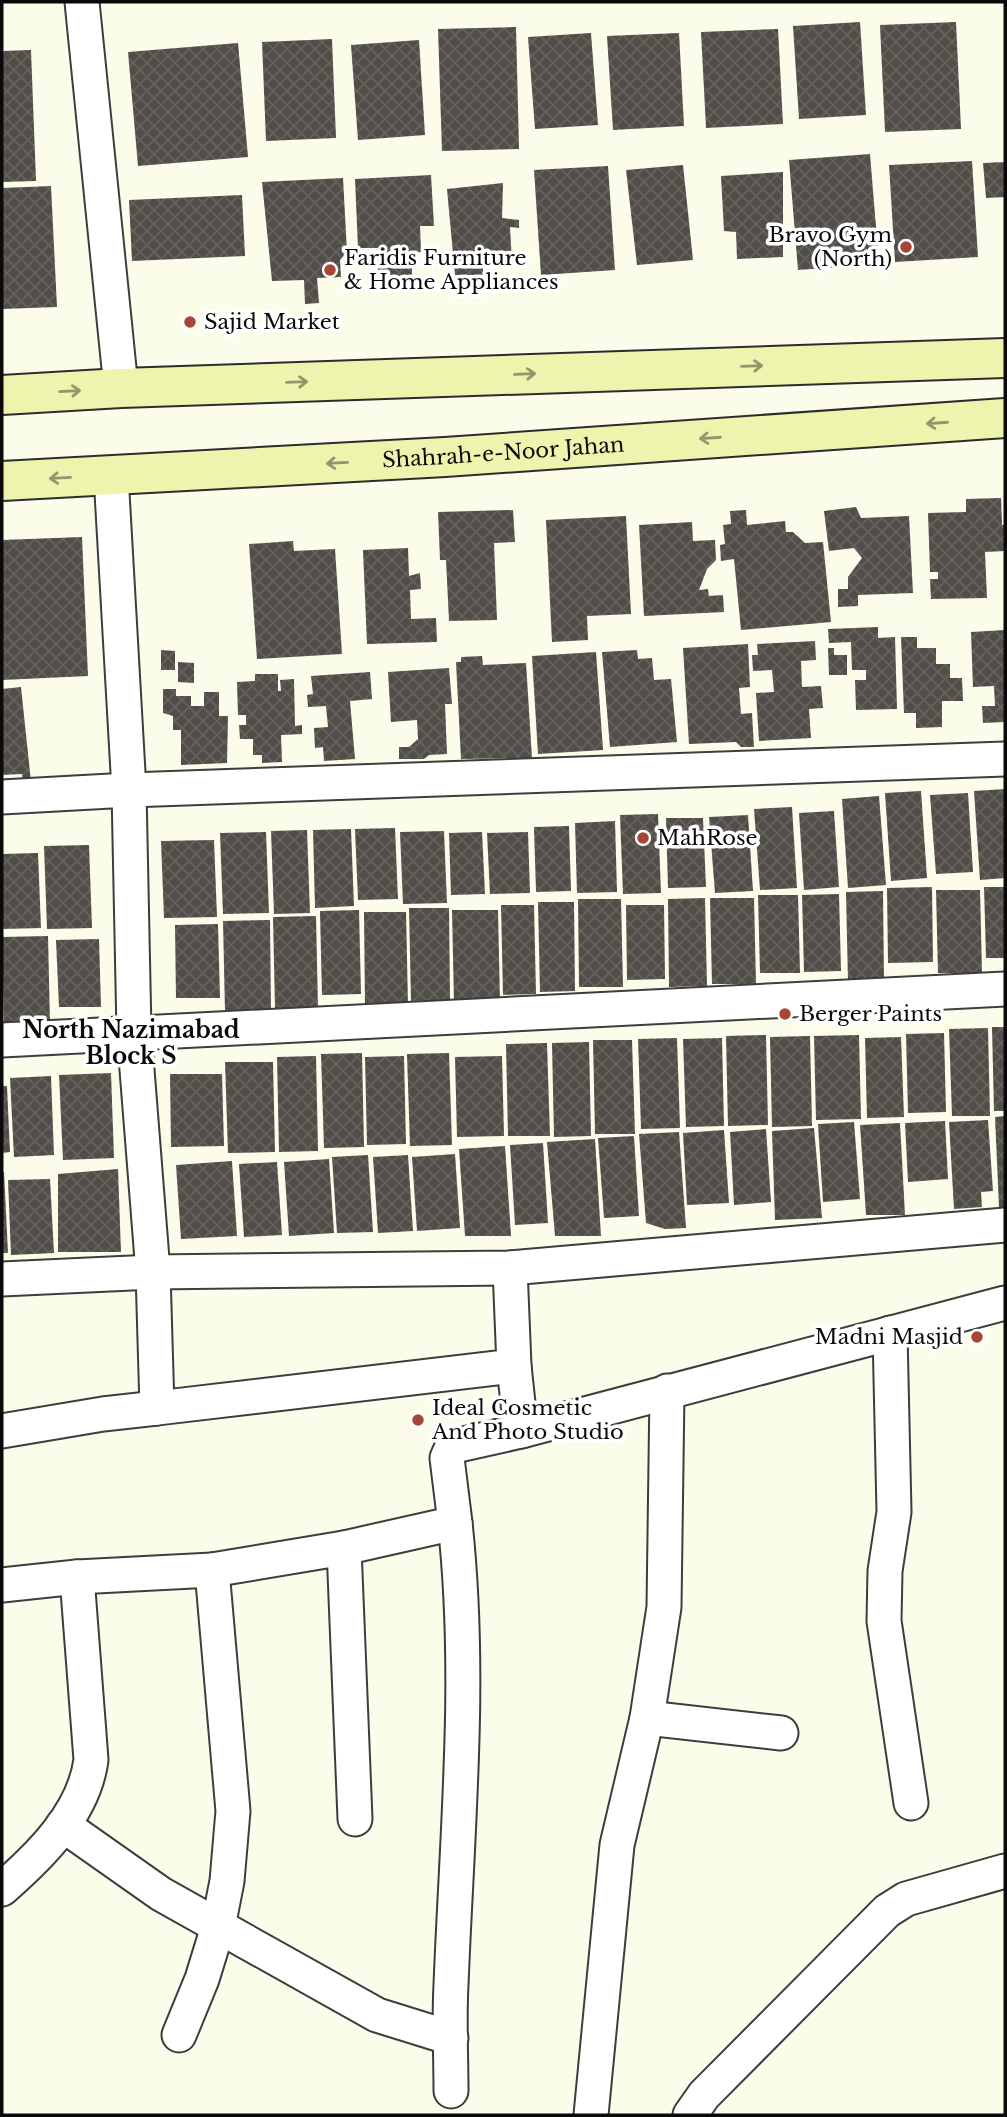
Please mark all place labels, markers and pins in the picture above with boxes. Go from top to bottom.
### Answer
place label: Bravo Gym (North) [769,222,892,272]
marker: Bravo Gym (North) [898,239,914,255]
place label: Faridis Furniture & Home Appliances [344,245,558,295]
marker: Faridis Furniture & Home Appliances [322,262,338,278]
place label: Sajid Market [204,309,340,335]
marker: Sajid Market [182,314,198,330]
place label: MahRose [657,825,758,851]
marker: MahRose [635,830,651,846]
place label: Berger Paints [799,1001,942,1027]
marker: Berger Paints [777,1006,793,1022]
place label: Madni Masjid [815,1324,963,1350]
marker: Madni Masjid [969,1329,985,1345]
place label: Ideal Cosmetic And Photo Studio [431,1395,624,1445]
marker: Ideal Cosmetic And Photo Studio [410,1412,426,1428]

